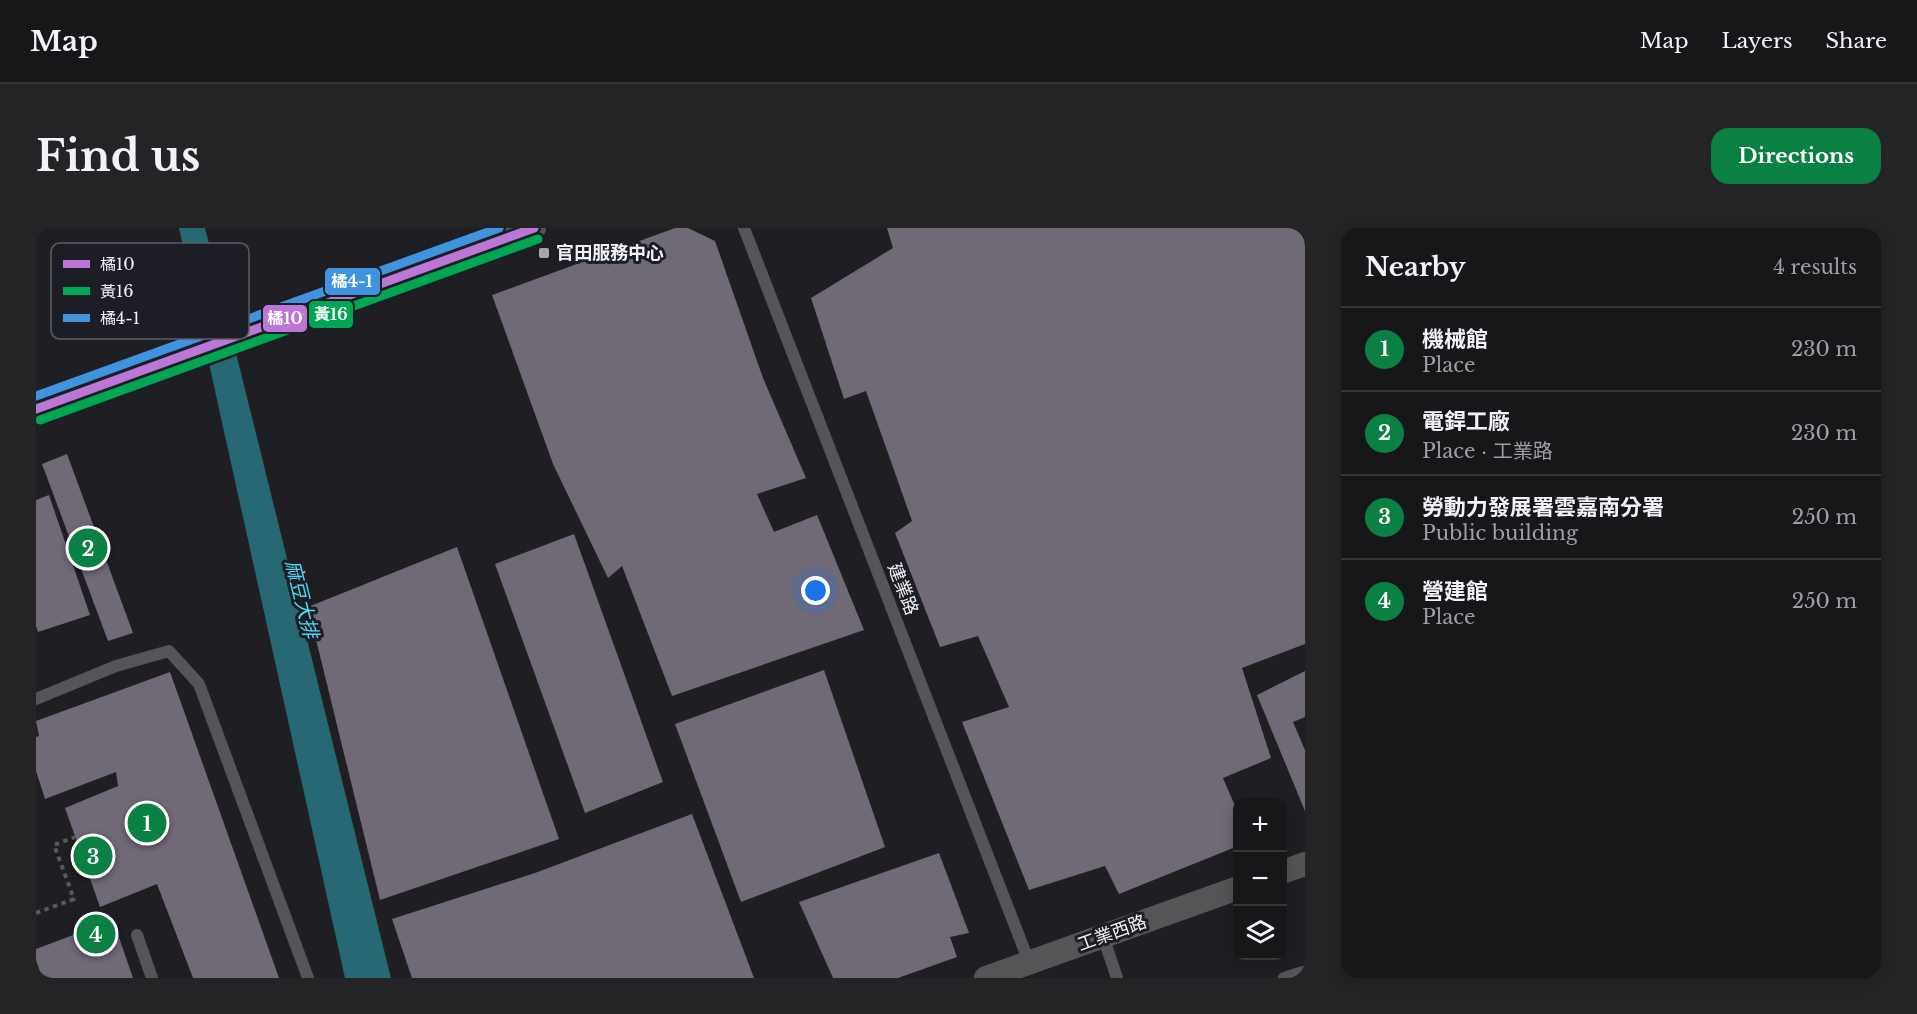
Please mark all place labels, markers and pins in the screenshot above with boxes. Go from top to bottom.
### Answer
place label: 官田服務中心 [556,242,664,264]
marker: 官田服務中心 [537,246,551,260]
pin: 2 [68,526,108,570]
pin: 1 [128,800,166,846]
pin: 3 [74,834,112,878]
pin: 4 [76,912,116,956]

